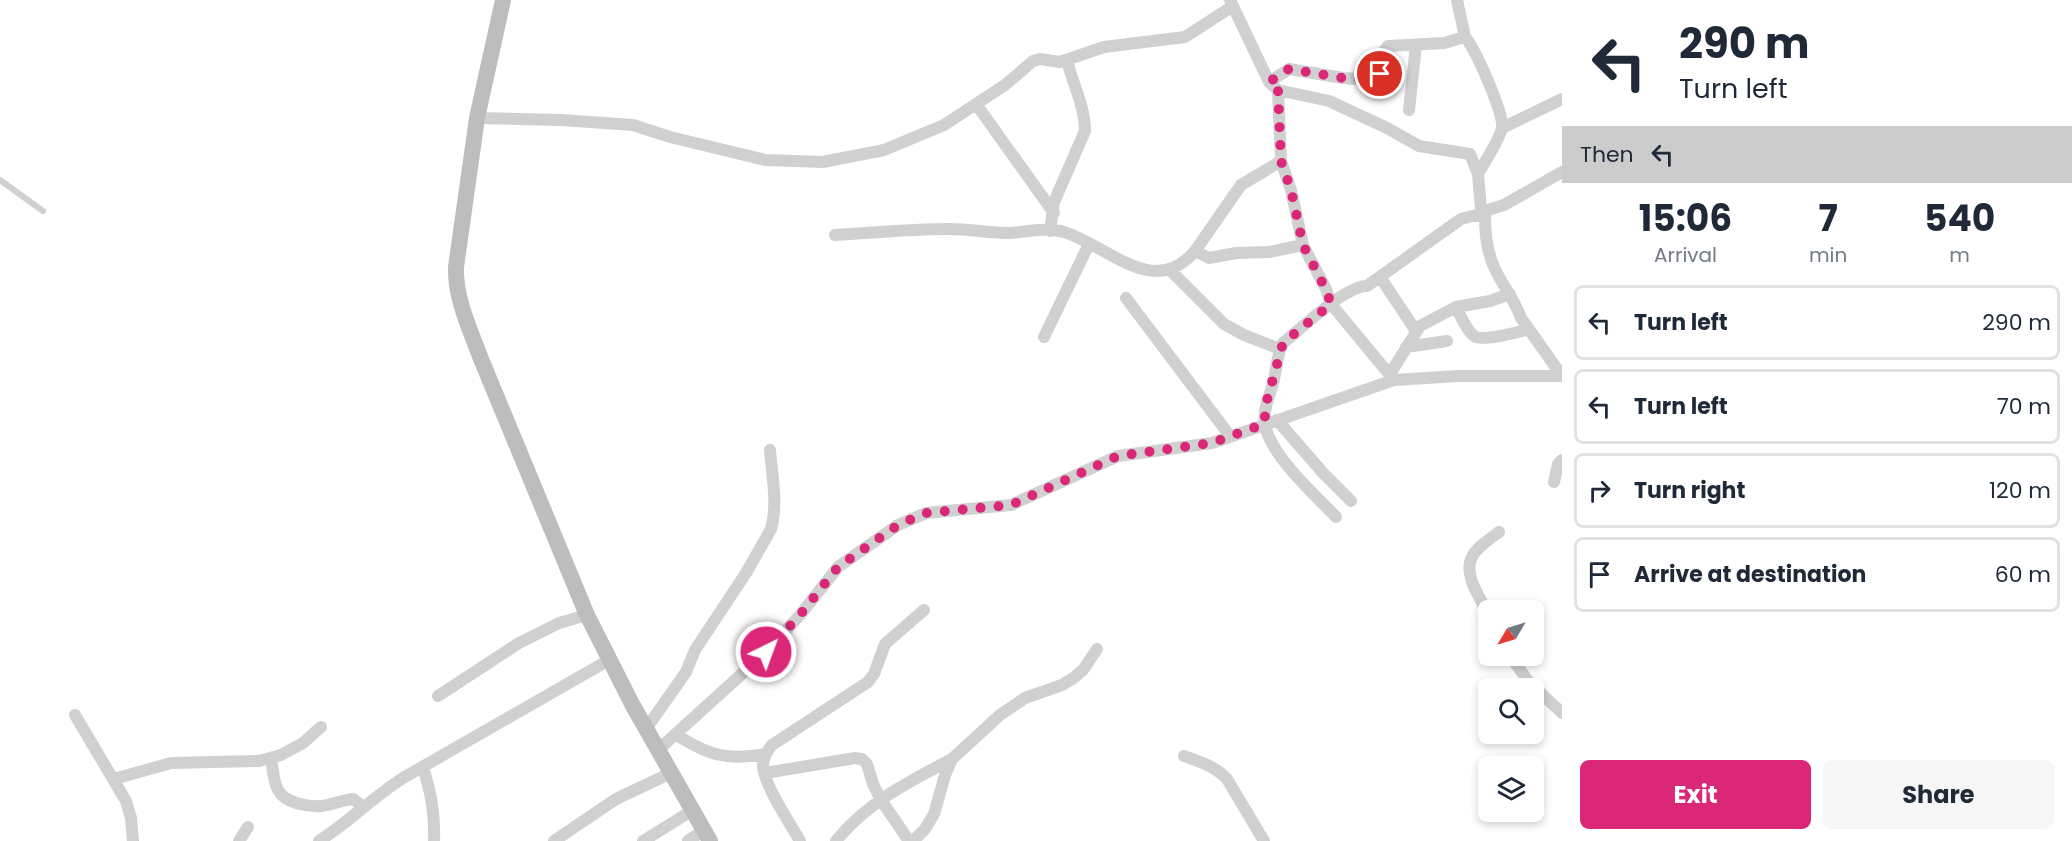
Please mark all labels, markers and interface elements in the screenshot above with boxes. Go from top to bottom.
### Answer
text: 290 m [1679,14,1810,73]
icon: left [1580,24,1658,102]
pin [1354,48,1405,99]
icon: arrive [1363,57,1396,90]
text: Turn left [1679,70,1788,107]
icon: left [1646,138,1679,171]
text: Then [1580,139,1634,170]
text: 15:06 [1639,193,1732,244]
text: 7 [1819,193,1838,244]
text: 540 [1924,193,1995,244]
text: Arrival [1654,241,1717,269]
text: min [1809,241,1847,269]
text: m [1949,241,1970,269]
icon: left [1583,306,1616,339]
text: Turn left [1634,307,1728,338]
text: 290 m [1982,307,2051,338]
icon: left [1583,390,1616,423]
text: Turn left [1634,391,1728,422]
text: 70 m [1997,391,2051,422]
icon: right [1583,474,1616,507]
text: Turn right [1634,475,1745,506]
text: 120 m [1989,475,2051,506]
icon: arrive [1583,558,1616,591]
text: Arrive at destination [1634,559,1866,590]
text: 60 m [1995,559,2051,590]
north arrow [1478,600,1544,666]
map controls [1478,600,1544,822]
position arrow [734,620,798,684]
button: search [1478,678,1544,744]
button: layers [1478,756,1544,822]
button: Exit [1580,760,1811,829]
button: Share [1823,760,2054,829]

